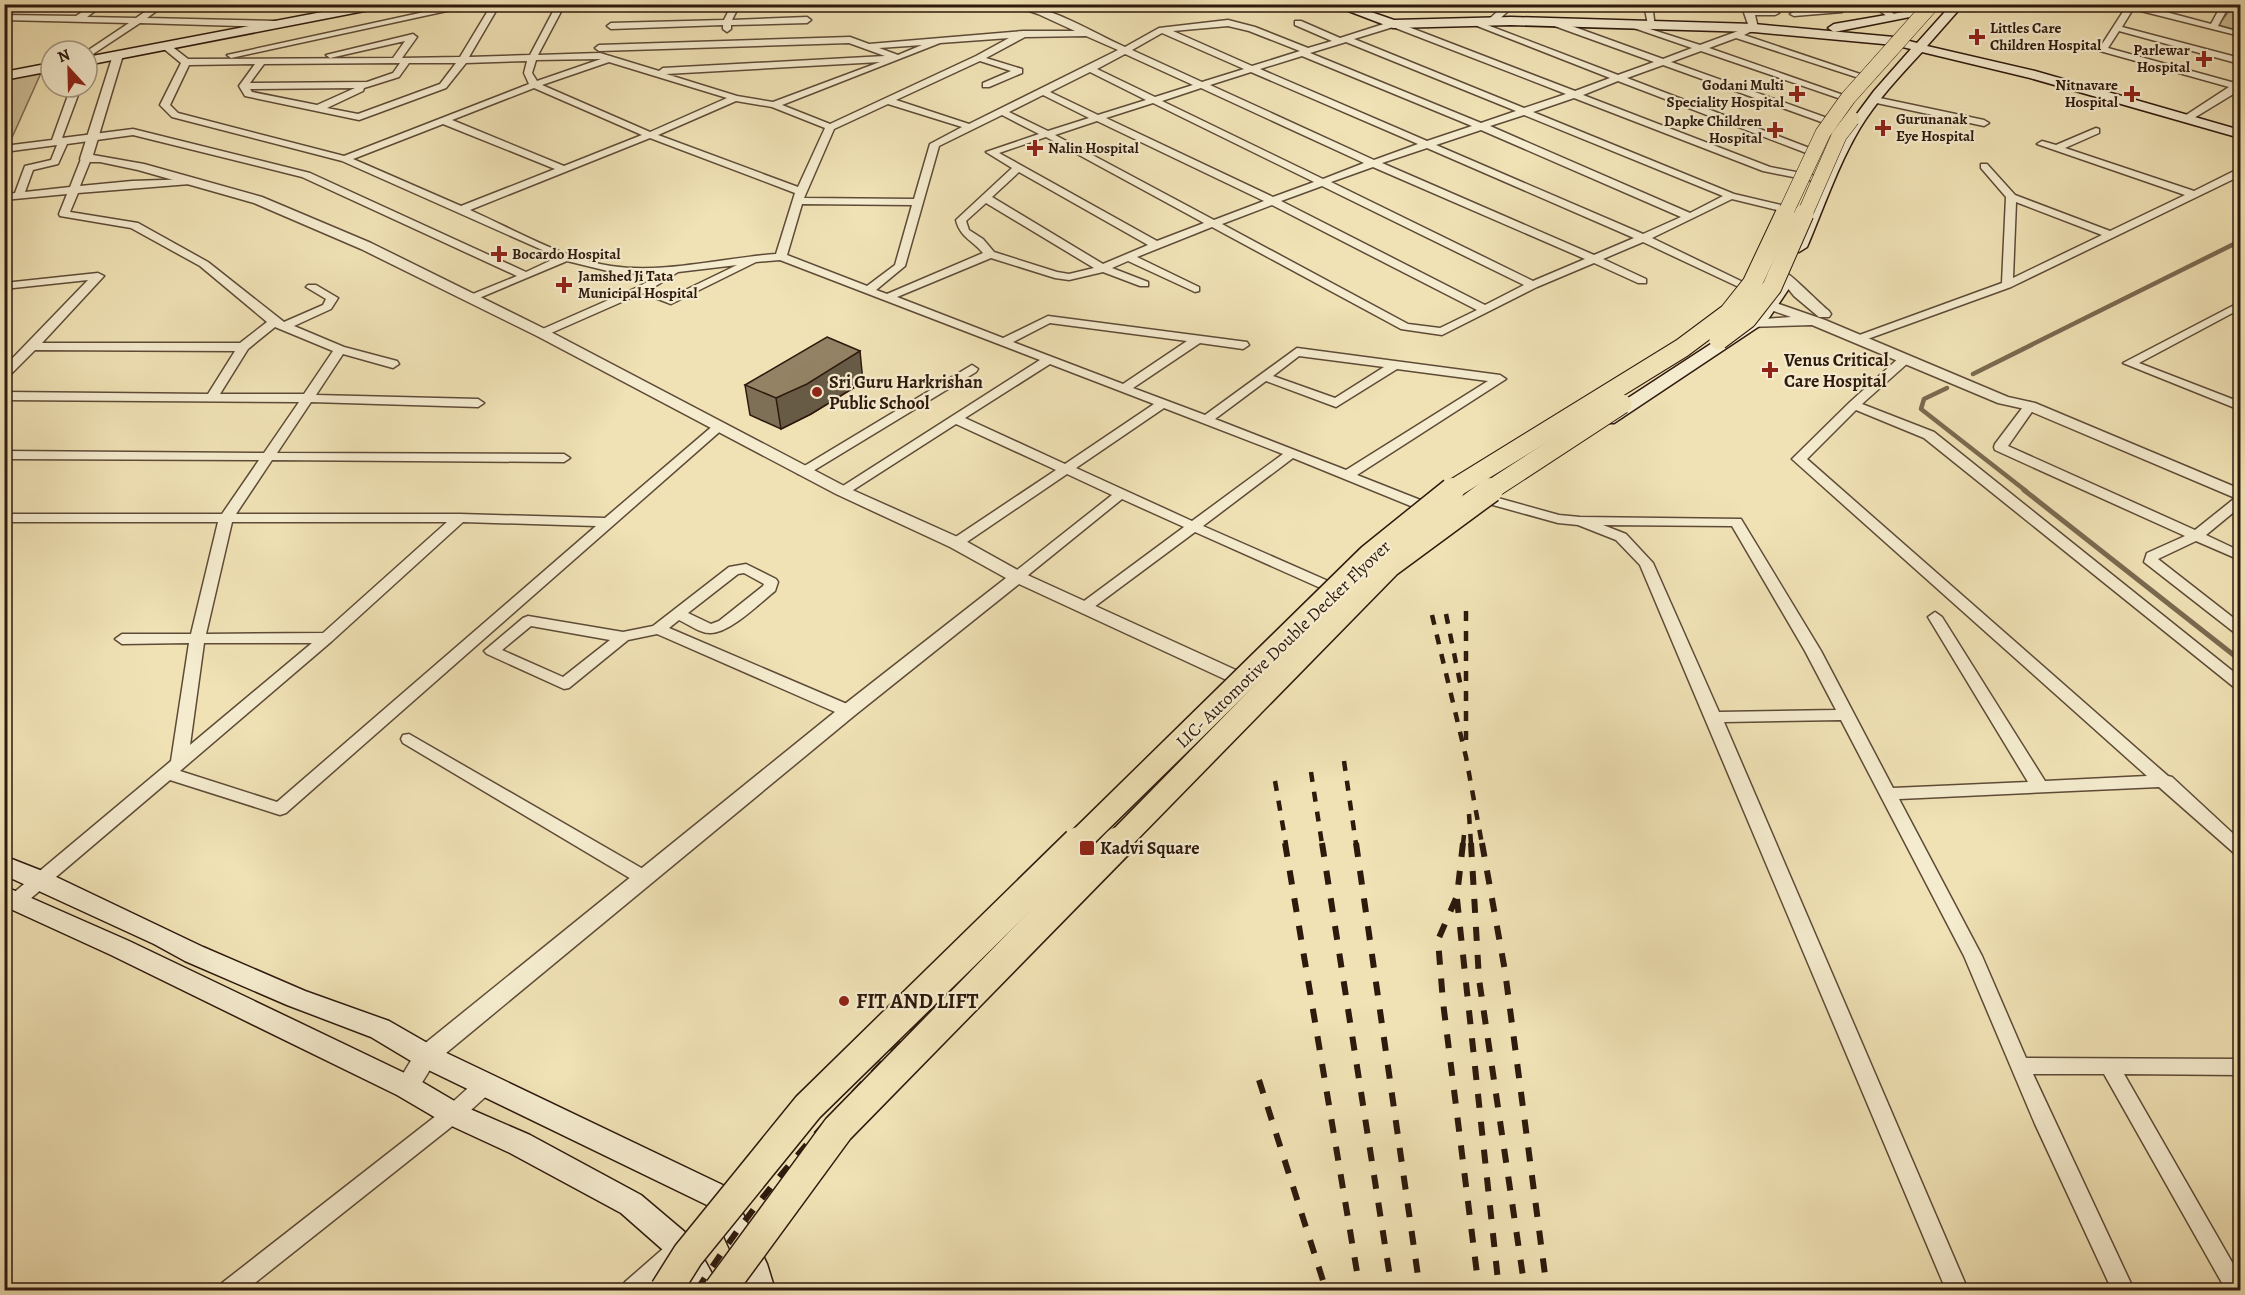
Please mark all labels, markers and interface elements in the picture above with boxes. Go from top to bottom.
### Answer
place label: Littles Care Children Hospital [1990,18,2101,55]
marker: Littles Care Children Hospital [1968,28,1986,46]
north arrow [39,39,99,99]
place label: Parlewar Hospital [2133,40,2190,77]
text: N [54,44,74,68]
marker: Parlewar Hospital [2195,50,2213,68]
place label: Godani Multi Speciality Hospital [1667,75,1785,112]
place label: Nitnavare Hospital [2055,75,2118,112]
marker: Godani Multi Speciality Hospital [1788,85,1806,103]
marker: Nitnavare Hospital [2123,85,2141,103]
place label: Gurunanak Eye Hospital [1896,109,1974,146]
place label: Dapke Children Hospital [1664,111,1763,148]
marker: Gurunanak Eye Hospital [1874,119,1892,137]
marker: Dapke Children Hospital [1766,121,1784,139]
place label: Nalin Hospital [1048,138,1139,158]
marker: Nalin Hospital [1026,139,1044,157]
place label: Bocardo Hospital [512,244,620,264]
marker: Bocardo Hospital [490,245,508,263]
place label: Jamshed Ji Tata Municipal Hospital [578,266,698,303]
marker: Jamshed Ji Tata Municipal Hospital [555,276,573,294]
place label: Venus Critical Care Hospital [1783,348,1889,393]
marker: Venus Critical Care Hospital [1761,361,1779,379]
place label: Sri Guru Harkrishan Public School [829,370,983,415]
marker: Sri Guru Harkrishan Public School [810,385,824,399]
street label: LIC- Automotive Double Decker Flyover [1170,535,1396,753]
place label: Kadvi Square [1100,836,1200,860]
marker: Kadvi Square [1078,839,1096,857]
place label: FIT AND LIFT [856,987,979,1015]
marker: FIT AND LIFT [837,994,851,1008]

